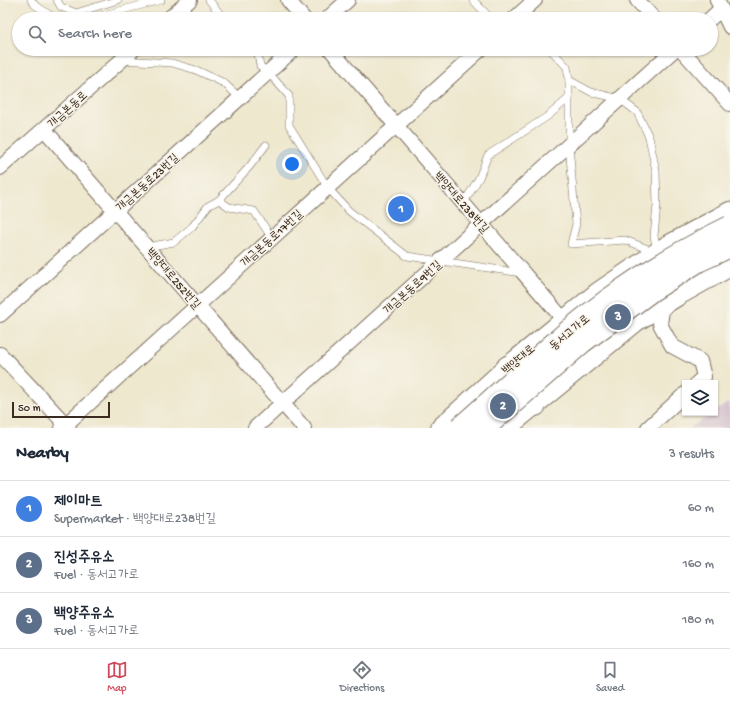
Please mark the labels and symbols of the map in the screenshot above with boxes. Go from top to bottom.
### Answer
street label: 개금본동로 [46,89,91,132]
street label: 개금본동로23번길 [114,151,183,215]
your location [282,154,302,174]
street label: 백양대로238번길 [430,170,491,237]
pin: 1 [388,194,414,224]
street label: 개금본동로17번길 [238,208,307,271]
street label: 백양대로252번길 [142,246,203,313]
street label: 개금본동로9번길 [381,258,446,318]
pin: 3 [605,302,631,332]
street label: 동서고가로 [547,313,593,354]
street label: 백양대로 [500,343,539,378]
pin: 2 [490,391,516,421]
scale bar [12,400,110,419]

